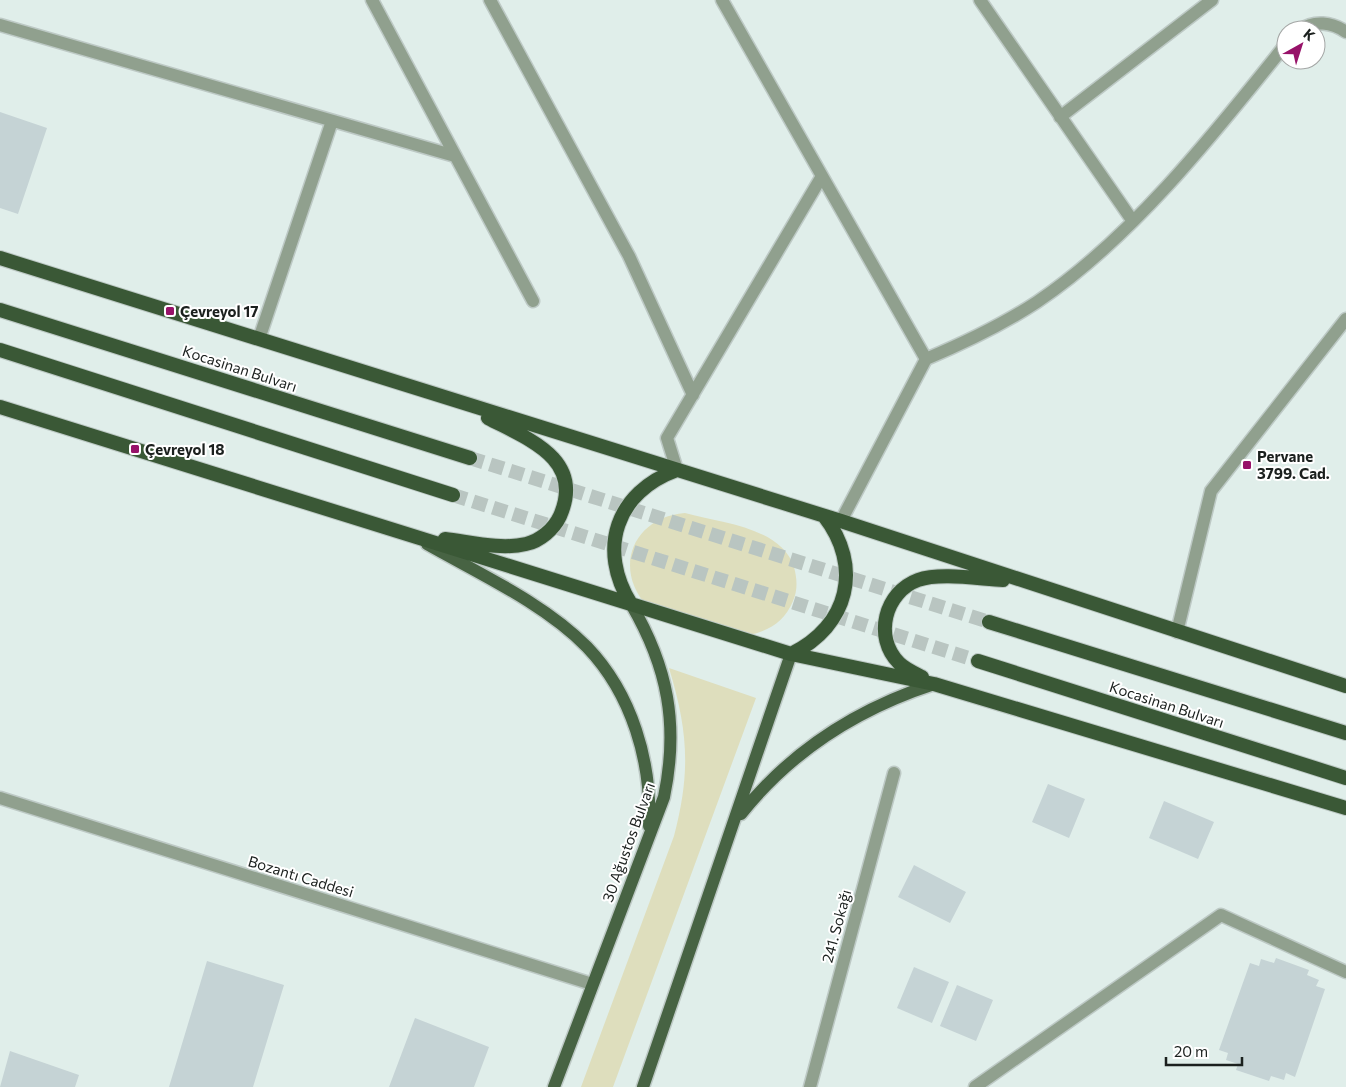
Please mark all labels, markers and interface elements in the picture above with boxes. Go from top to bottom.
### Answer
north arrow [1276,20,1326,70]
text: K [1300,25,1319,44]
place label: Çevreyol 17 [180,302,259,320]
marker: Çevreyol 17 [164,305,176,317]
street label: Kocasinan Bulvarı [180,341,300,395]
place label: Çevreyol 18 [145,440,225,458]
marker: Çevreyol 18 [129,443,141,455]
place label: Pervane 3799. Cad. [1257,447,1330,482]
marker: Pervane 3799. Cad. [1241,459,1253,471]
street label: Kocasinan Bulvarı [1107,677,1227,731]
street label: 30 Ağustos Bulvarı [598,780,658,904]
street label: Bozantı Caddesi [246,851,356,901]
street label: 241. Sokağı [818,887,854,965]
scale bar [1166,1034,1242,1066]
text: 20 m [1174,1042,1208,1060]

